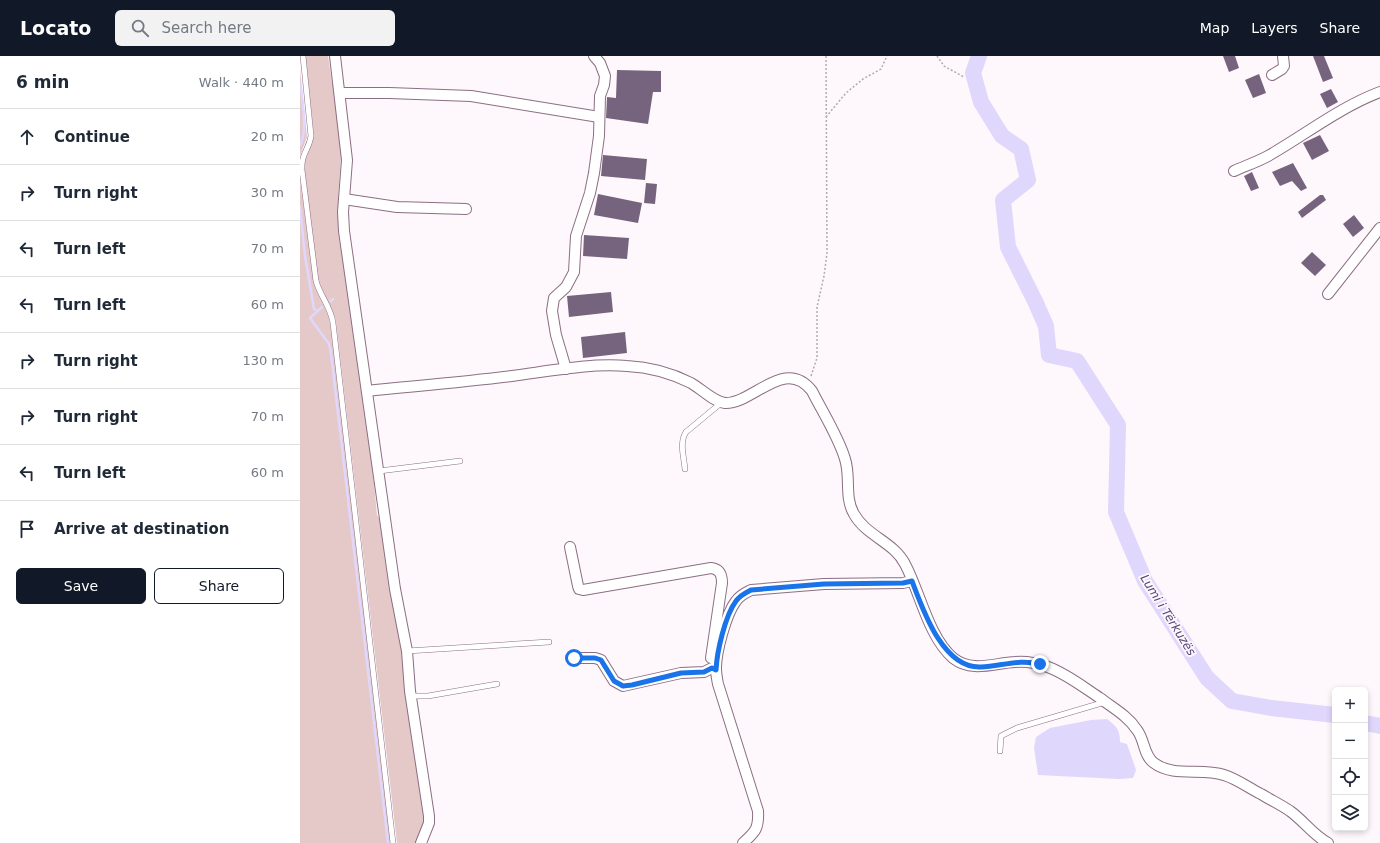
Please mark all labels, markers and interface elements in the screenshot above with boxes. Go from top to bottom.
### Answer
search box [115,10,395,46]
text: Locato [20,17,91,39]
icon: search [129,17,151,39]
text: Search here [161,19,252,37]
text: Map [1200,20,1229,36]
text: Layers [1251,20,1298,36]
text: Share [1320,20,1360,36]
text: 6 min [16,72,69,92]
text: Walk · 440 m [199,75,284,90]
icon: ahead [16,126,38,148]
text: Continue [54,128,130,146]
text: 20 m [251,129,284,144]
icon: right [16,182,38,204]
text: Turn right [54,184,138,202]
text: 30 m [251,185,284,200]
icon: left [16,238,38,260]
text: Turn left [54,240,126,258]
text: 70 m [251,241,284,256]
icon: left [16,294,38,316]
text: Turn left [54,296,126,314]
text: 60 m [251,297,284,312]
icon: right [16,350,38,372]
text: Turn right [54,352,138,370]
text: 130 m [242,353,284,368]
icon: right [16,406,38,428]
text: Turn right [54,408,138,426]
text: 70 m [251,409,284,424]
icon: left [16,462,38,484]
text: Turn left [54,464,126,482]
text: 60 m [251,465,284,480]
icon: arrive [16,518,38,540]
text: Arrive at destination [54,520,229,538]
button: Save [16,568,146,604]
button: Share [154,568,284,604]
water label: Lumi i Tërkuzës [1137,572,1199,658]
route start [565,649,583,667]
route end [1031,655,1049,673]
map controls [1332,687,1368,831]
button: + [1332,687,1368,723]
button: − [1332,723,1368,759]
button: locate [1332,759,1368,795]
button: layers [1332,795,1368,831]

